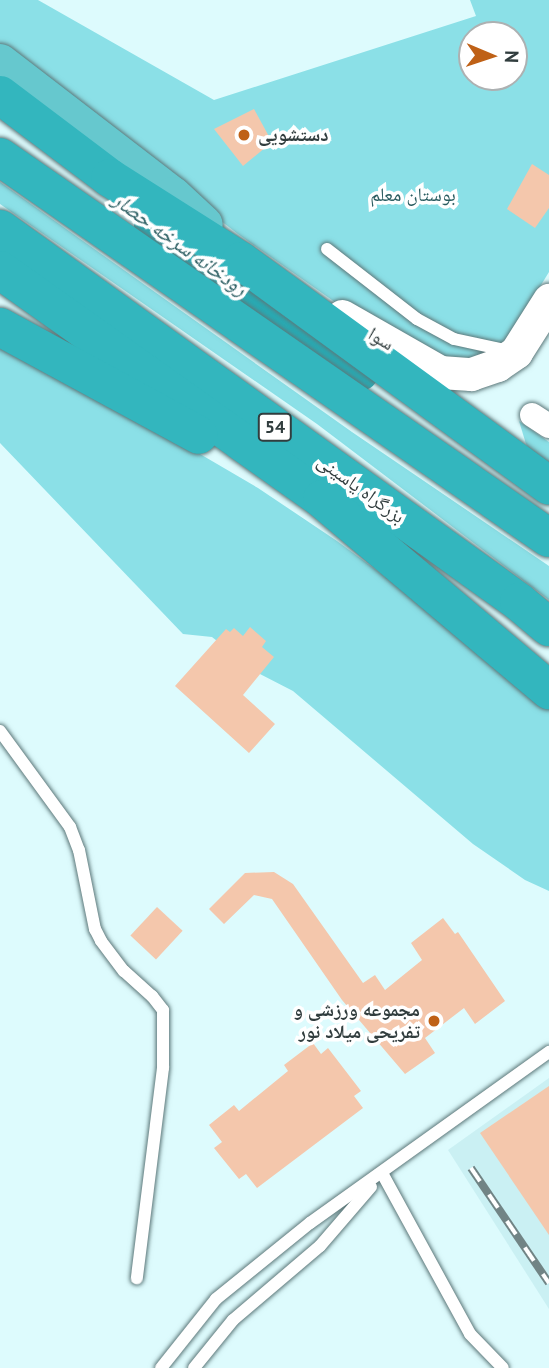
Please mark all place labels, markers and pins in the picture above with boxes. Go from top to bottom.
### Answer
place label: دستشویی [258,124,329,146]
marker: دستشویی [236,127,252,143]
place label: مجموعه ورزشی و تفریحی میلاد نور [293,999,420,1043]
marker: مجموعه ورزشی و تفریحی میلاد نور [426,1013,442,1029]

